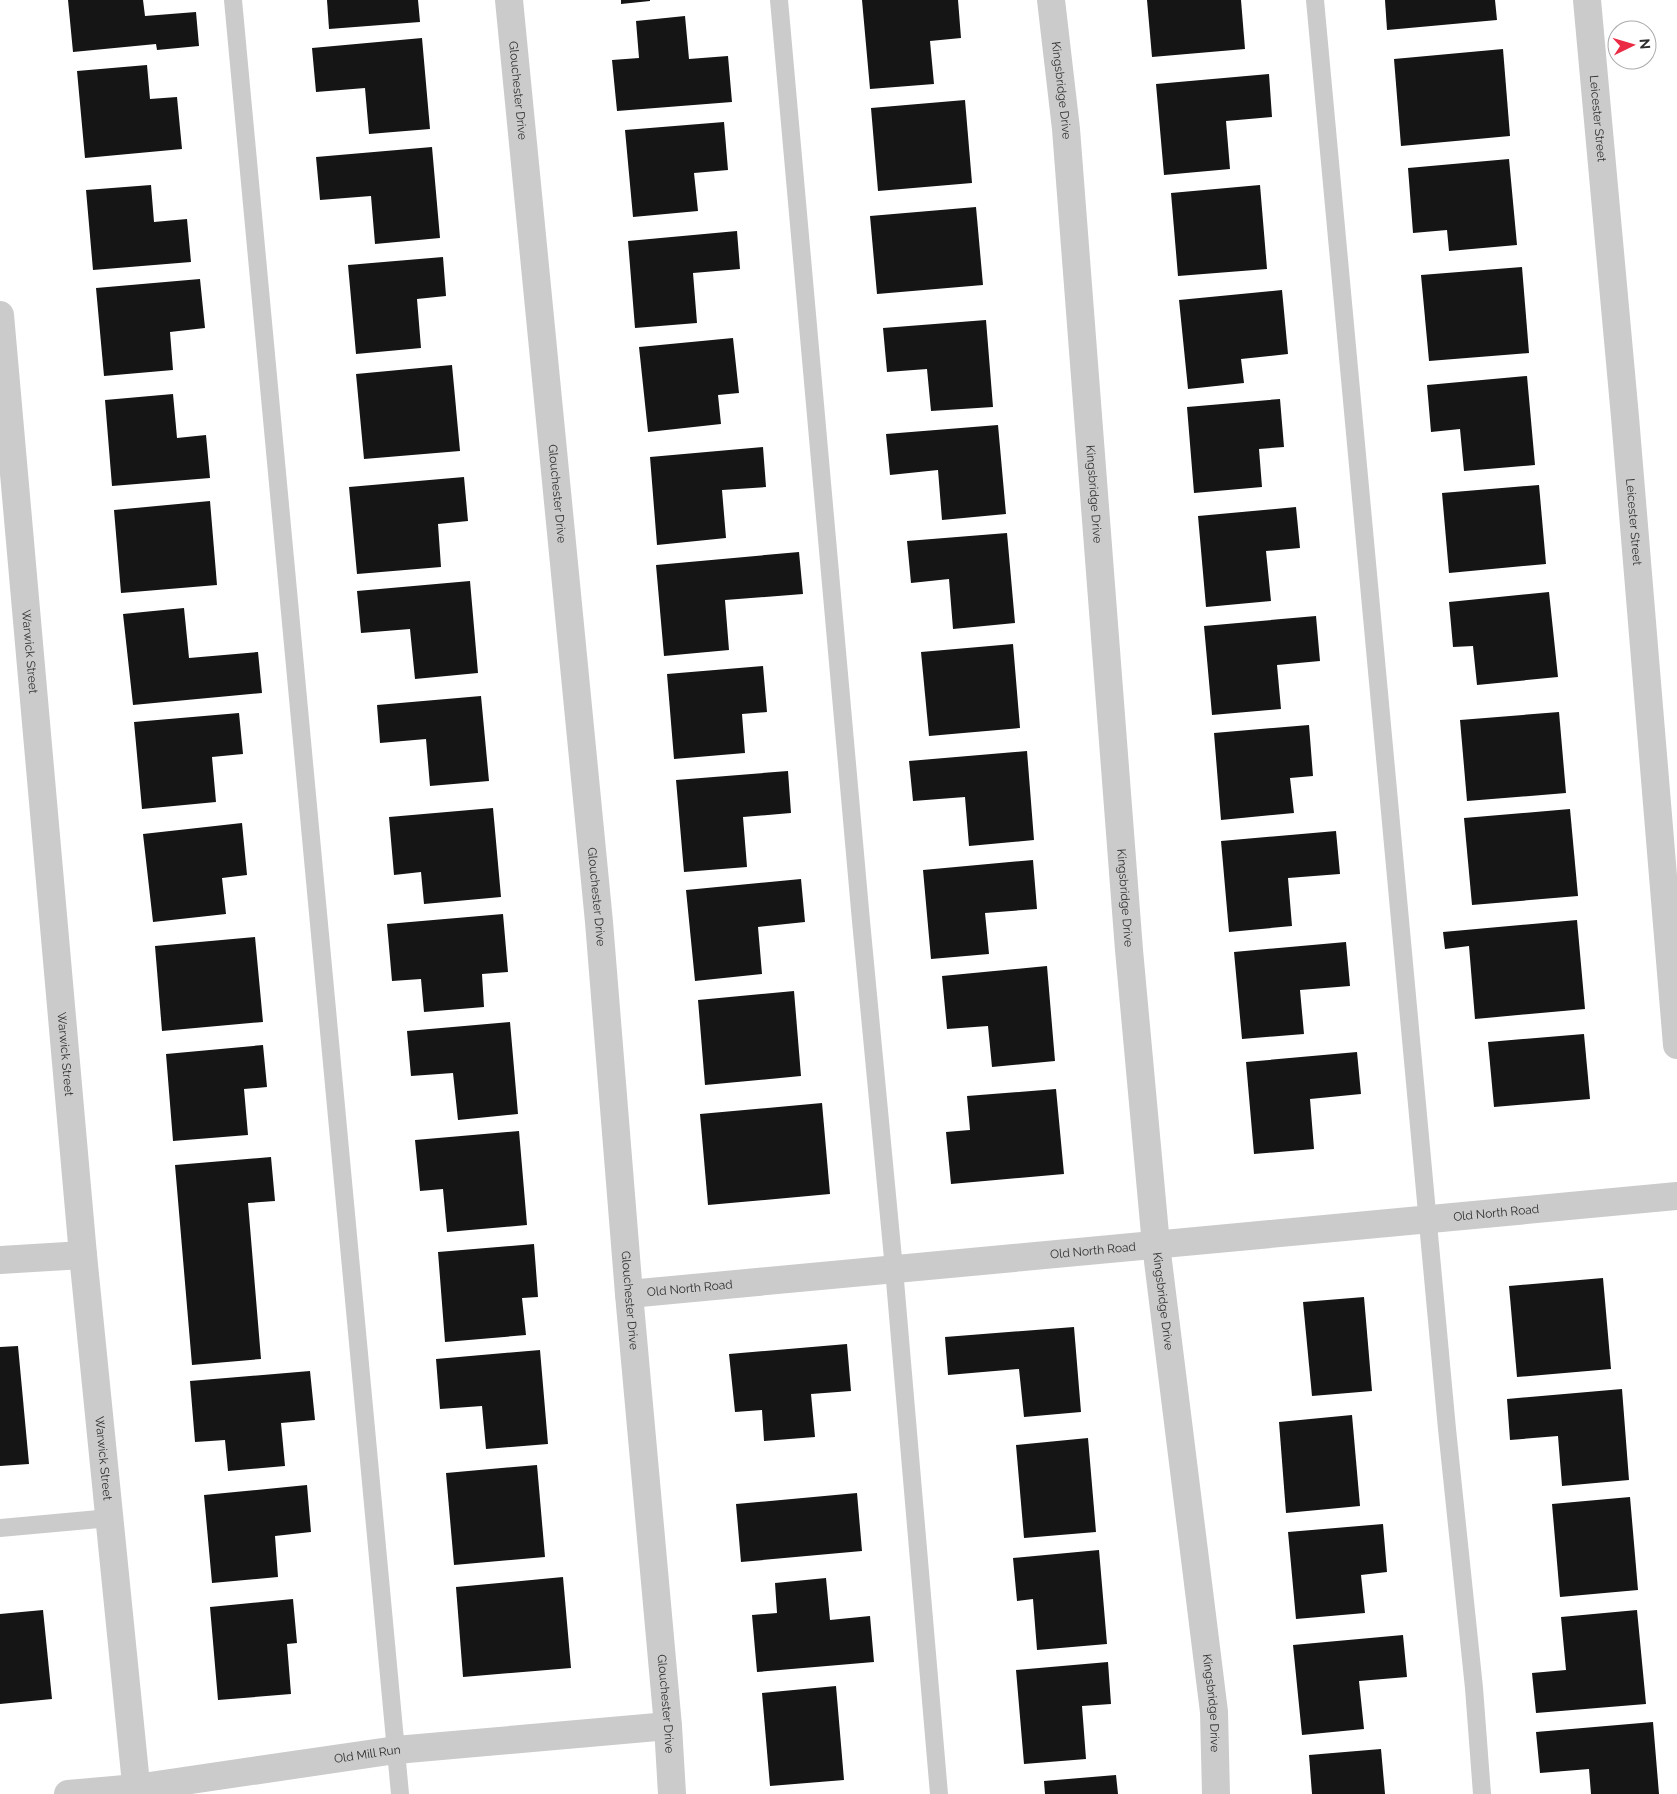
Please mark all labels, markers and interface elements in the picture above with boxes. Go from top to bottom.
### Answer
north arrow [1607,20,1657,70]
text: N [1637,38,1653,50]
street label: Glouchester Drive [506,41,530,141]
street label: Kingsbridge Drive [1049,41,1074,140]
street label: Leicester Street [1587,74,1609,163]
street label: Glouchester Drive [545,444,569,544]
street label: Kingsbridge Drive [1083,444,1105,544]
street label: Leicester Street [1623,478,1644,566]
street label: Warwick Street [19,609,40,694]
street label: Glouchester Drive [585,847,608,947]
street label: Kingsbridge Drive [1114,848,1136,948]
street label: Warwick Street [55,1011,76,1097]
street label: Old North Road [1453,1202,1540,1224]
street label: Old North Road [1049,1240,1137,1262]
street label: Glouchester Drive [619,1250,641,1350]
street label: Kingsbridge Drive [1150,1251,1176,1351]
street label: Old North Road [646,1277,733,1299]
street label: Warwick Street [92,1416,115,1501]
street label: Kingsbridge Drive [1200,1653,1222,1752]
street label: Glouchester Drive [655,1654,677,1754]
street label: Old Mill Run [333,1743,401,1766]

